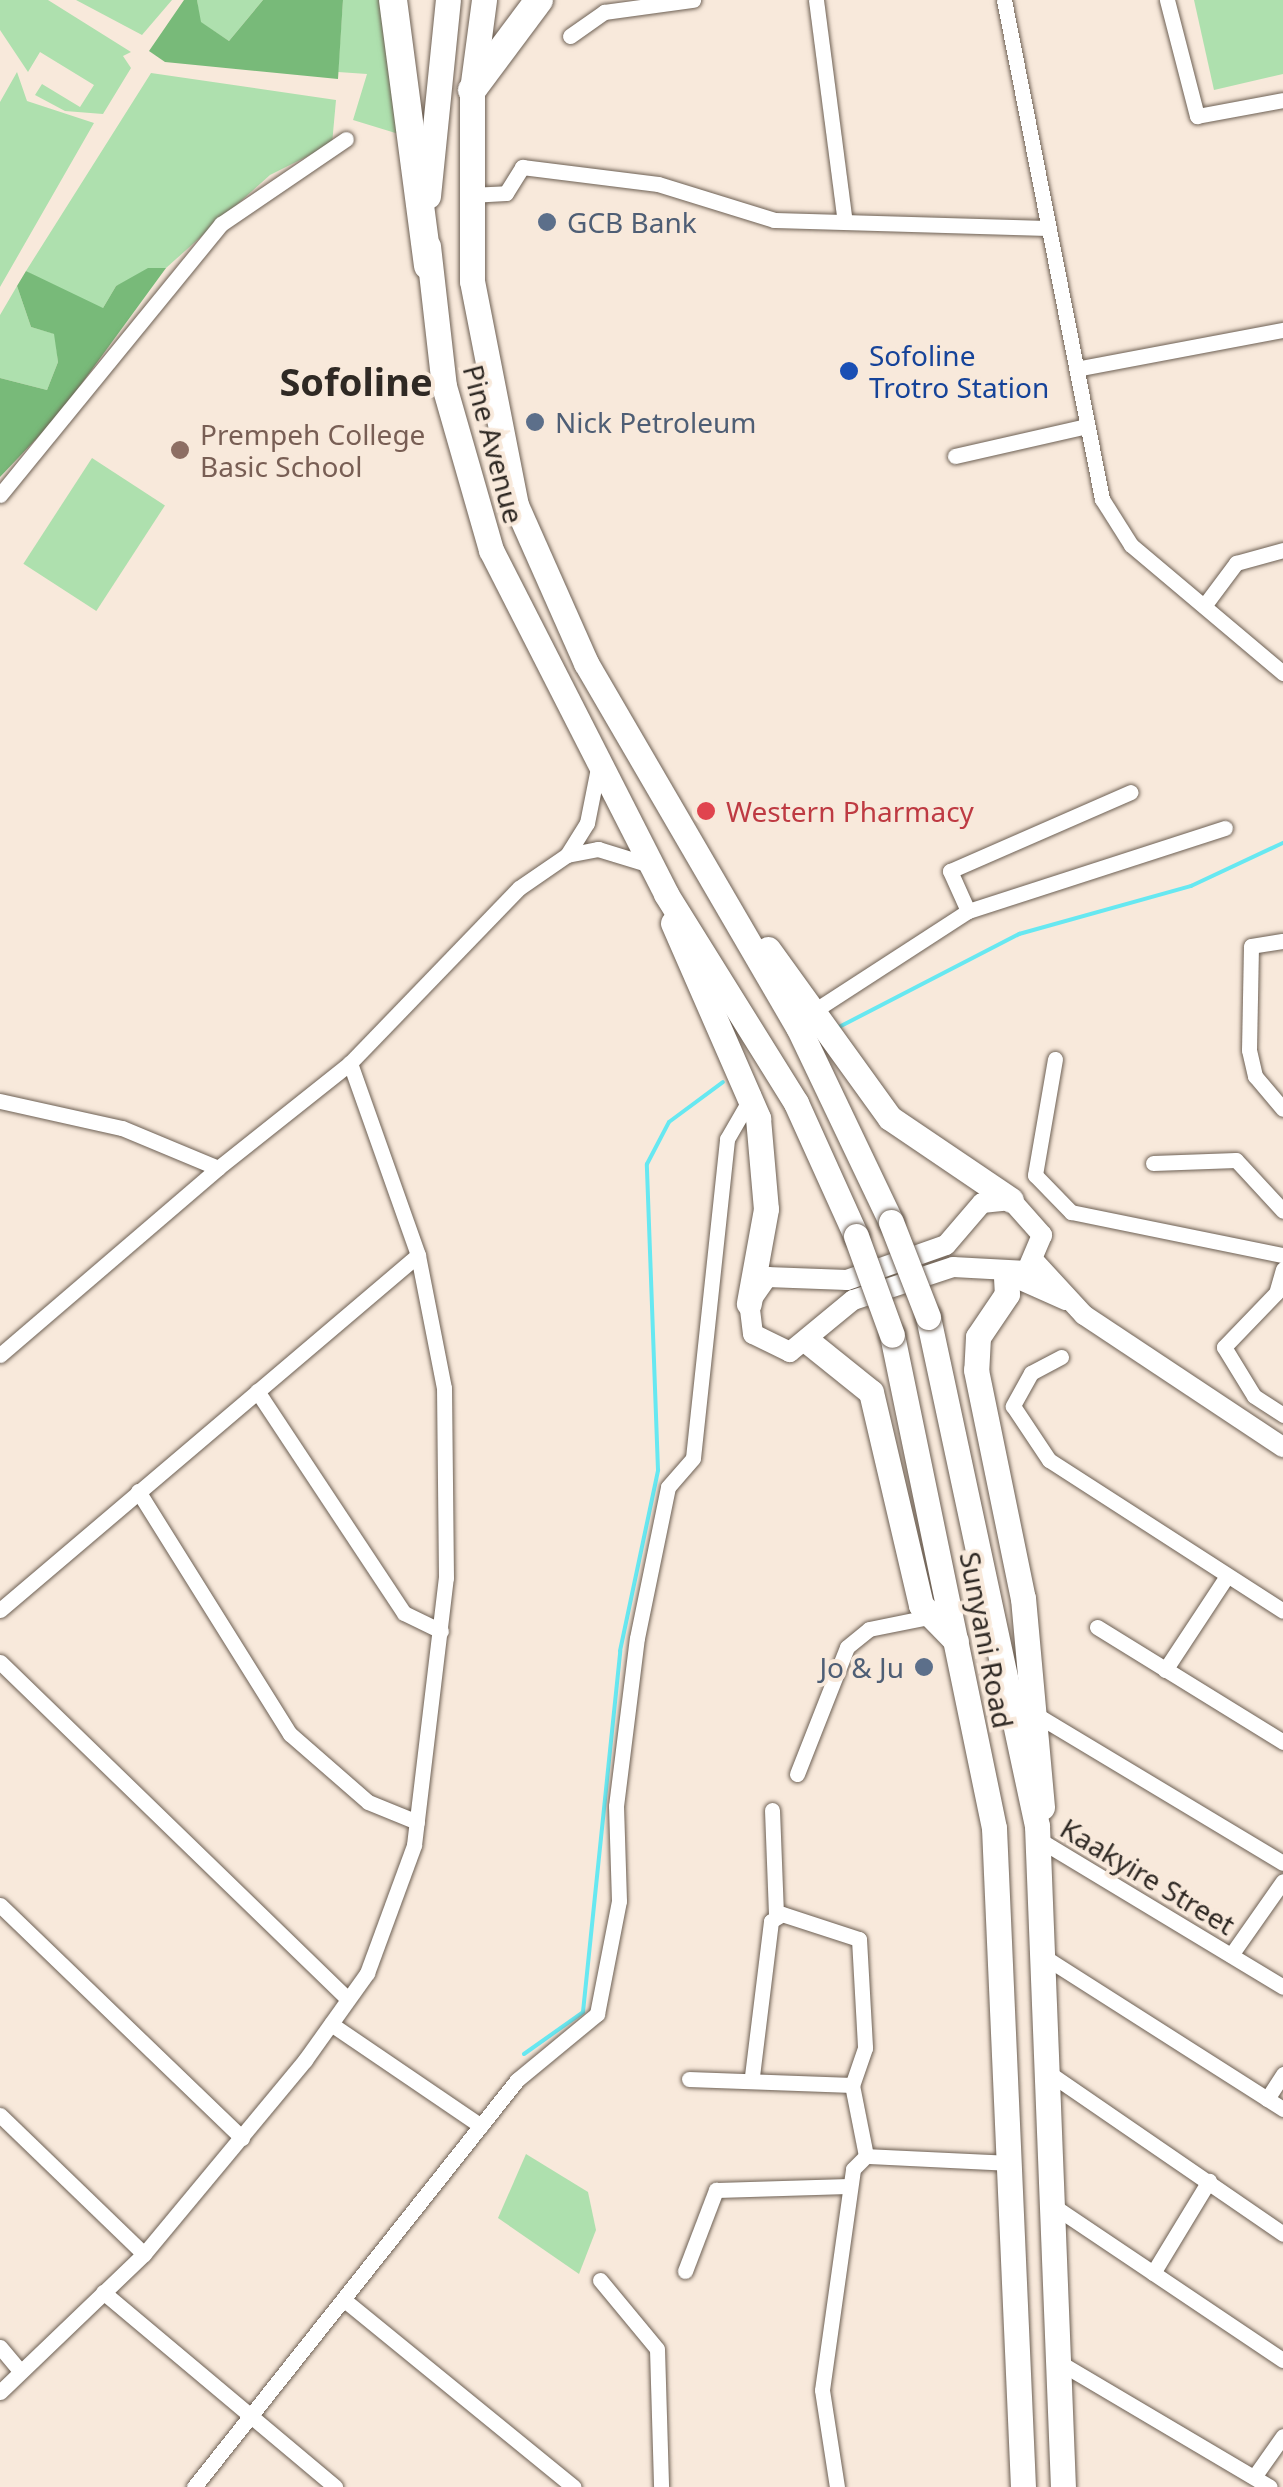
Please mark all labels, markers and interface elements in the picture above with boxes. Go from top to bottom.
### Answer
place label: GCB Bank [567,205,697,239]
marker: GCB Bank [536,211,558,233]
place label: Sofoline Trotro Station [869,338,1049,404]
district label: Sofoline [279,359,433,405]
marker: Sofoline Trotro Station [838,360,860,382]
street label: Pine Avenue [457,361,531,527]
place label: Nick Petroleum [555,405,756,439]
marker: Nick Petroleum [524,411,546,433]
place label: Prempeh College Basic School [200,417,425,483]
marker: Prempeh College Basic School [169,439,191,461]
place label: Western Pharmacy [726,794,974,828]
marker: Western Pharmacy [695,800,717,822]
street label: Sunyani Road [953,1549,1021,1731]
place label: Jo & Ju [819,1650,904,1684]
marker: Jo & Ju [913,1656,935,1678]
street label: Kaakyire Street [1055,1811,1241,1941]

